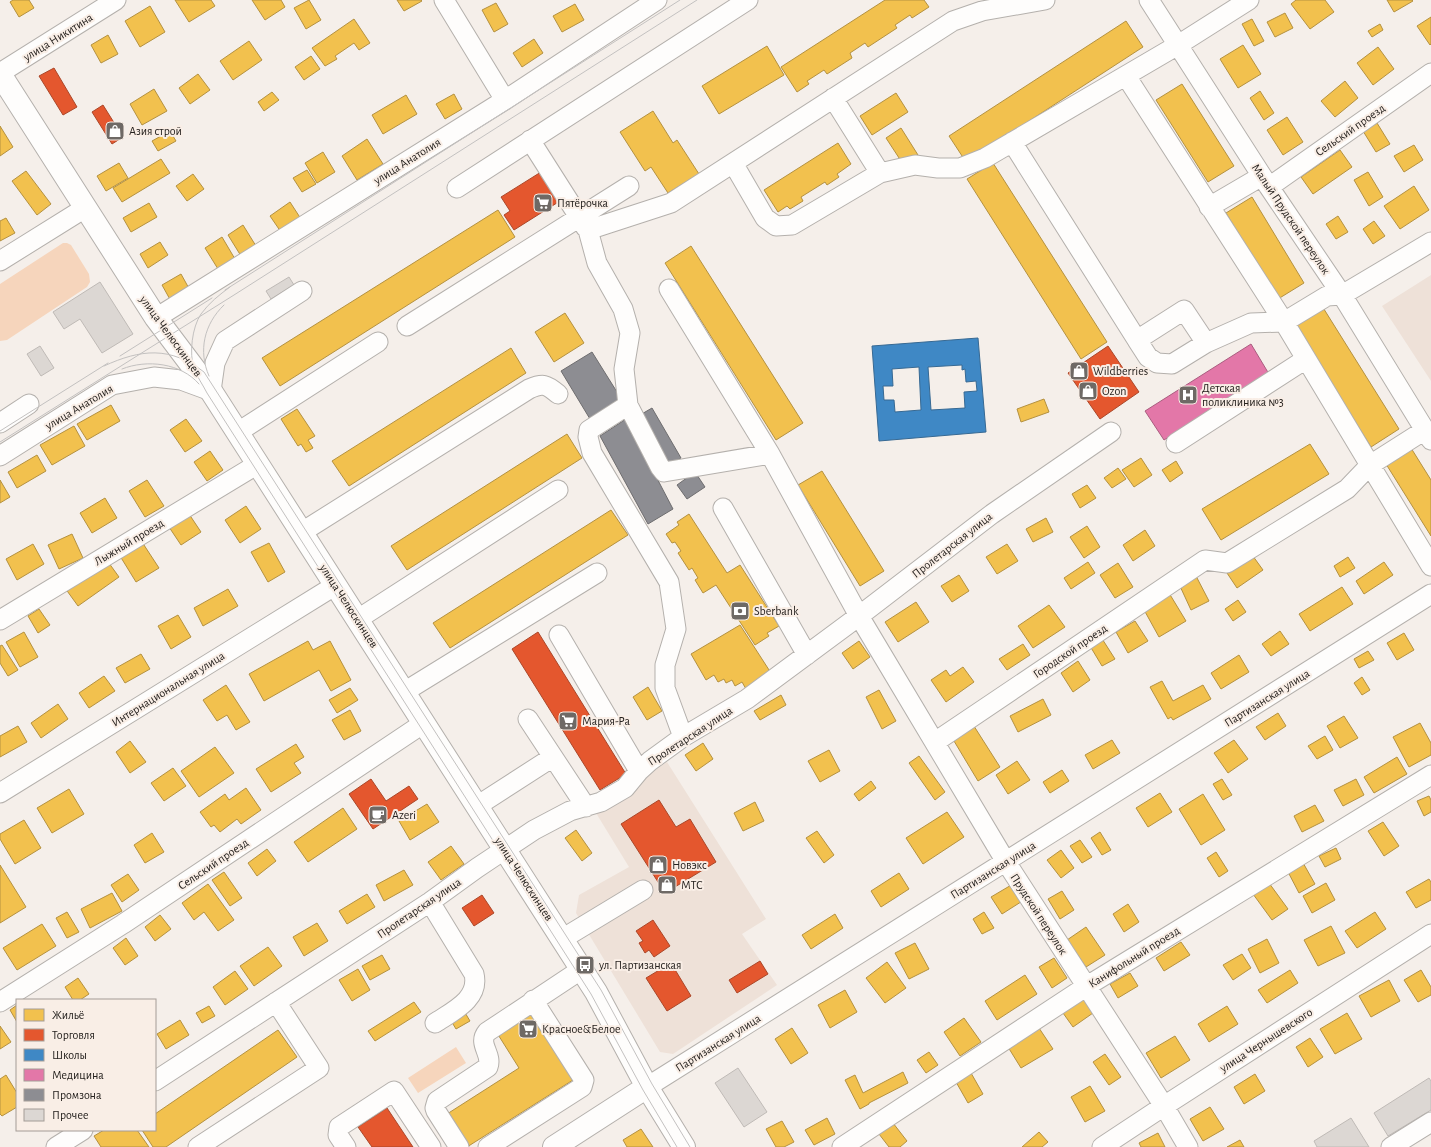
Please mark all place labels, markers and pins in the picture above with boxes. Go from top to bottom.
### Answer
shop icon: Азия строй [104,120,126,142]
place label: Азия строй [129,125,182,137]
supermarket icon: Пятёрочка [532,192,554,214]
place label: Пятёрочка [557,197,609,209]
shop icon: Wildberries [1068,360,1090,382]
place label: Wildberries [1093,365,1148,377]
shop icon: Ozon [1077,380,1099,402]
place label: Детская поликлиника №3 [1202,382,1284,408]
hospital icon: Детская поликлиника №3 [1177,384,1199,406]
place label: Ozon [1102,385,1126,397]
bank icon: Sberbank [729,600,751,622]
place label: Sberbank [754,605,799,617]
supermarket icon: Мария-Ра [557,710,579,732]
place label: Мария-Ра [582,715,630,727]
cafe icon: Azeri [367,804,389,826]
place label: Azeri [392,809,416,821]
shop icon: Новэкс [647,854,669,876]
place label: Новэкс [672,859,707,871]
shop icon: МТС [656,874,678,896]
place label: МТС [681,879,703,891]
bus stop icon: ул. Партизанская [574,954,596,976]
place label: ул. Партизанская [598,959,682,972]
supermarket icon: Красное&Белое [517,1018,539,1040]
place label: Красное&Белое [542,1023,620,1035]

